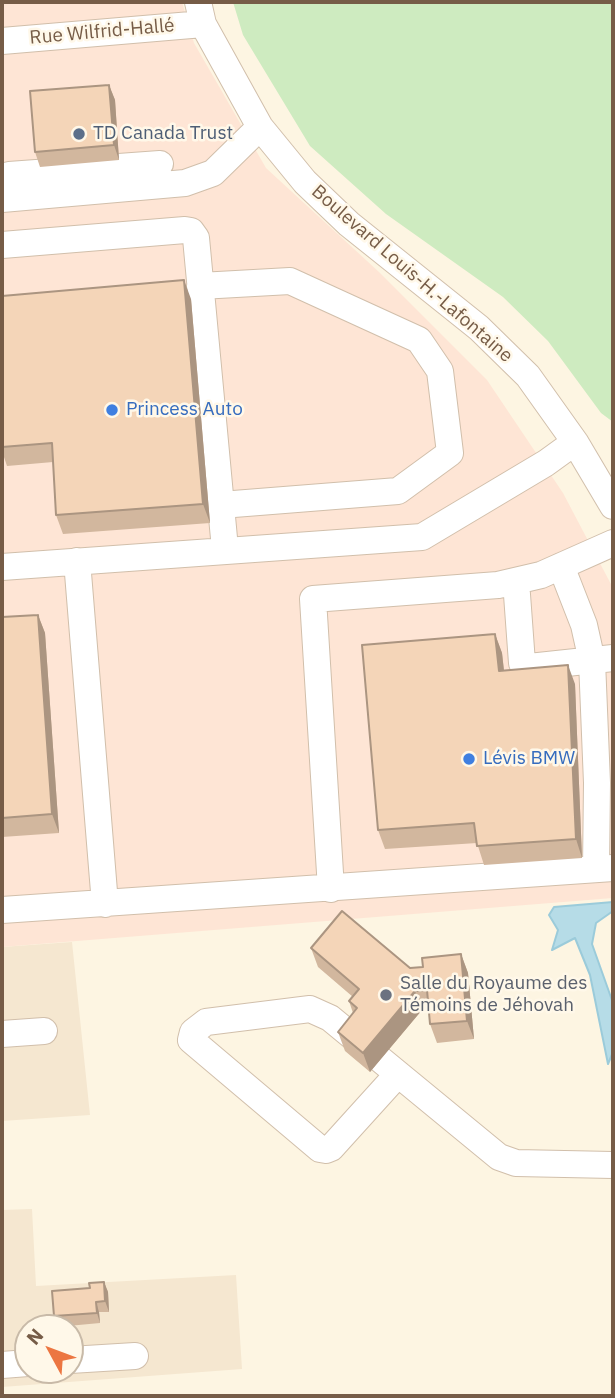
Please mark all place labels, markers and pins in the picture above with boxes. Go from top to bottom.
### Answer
place label: TD Canada Trust [93,123,233,145]
marker: TD Canada Trust [71,126,87,142]
place label: Princess Auto [126,399,243,421]
marker: Princess Auto [104,402,120,418]
place label: Lévis BMW [483,748,575,770]
marker: Lévis BMW [461,751,477,767]
place label: Salle du Royaume des Témoins de Jéhovah [400,973,587,1017]
marker: Salle du Royaume des Témoins de Jéhovah [378,987,394,1003]

